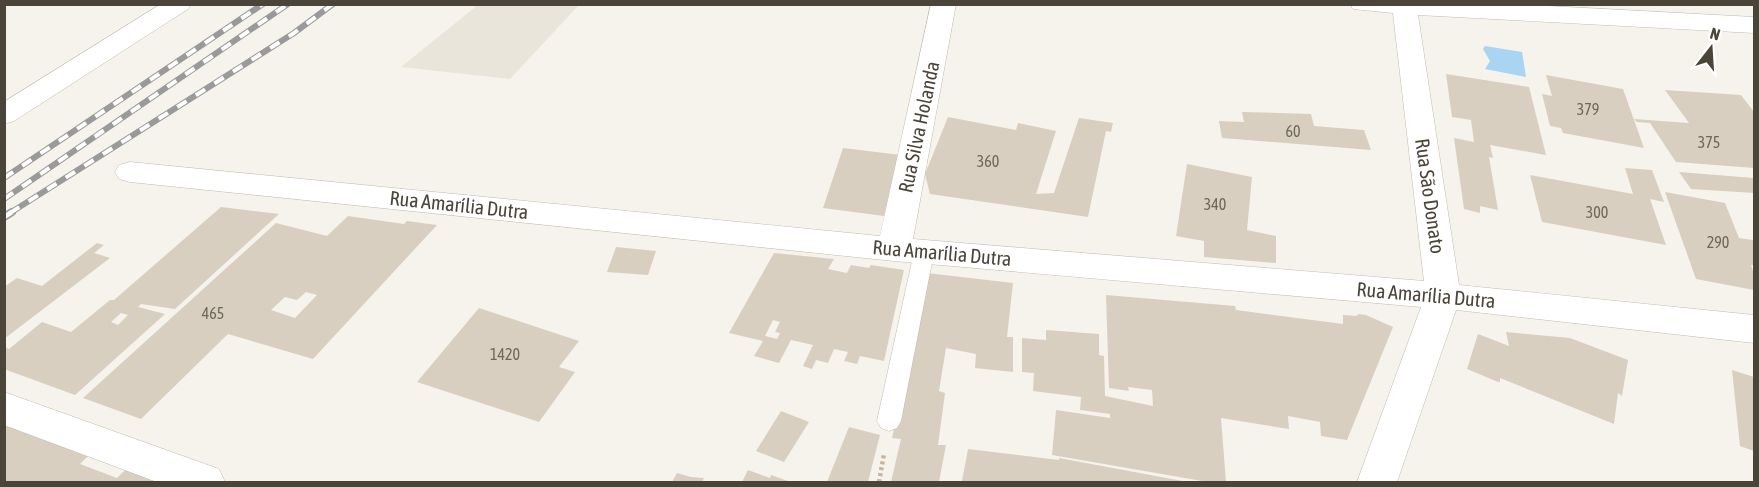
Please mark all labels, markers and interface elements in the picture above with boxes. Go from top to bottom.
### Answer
north arrow [1681,18,1741,78]
text: N [1708,24,1723,44]
street label: Rua Silva Holanda [893,59,944,195]
house number: 379 [1577,100,1599,118]
house number: 60 [1285,122,1301,140]
house number: 375 [1698,133,1720,151]
street label: Rua São Donato [1411,137,1450,255]
house number: 360 [977,152,999,170]
street label: Rua Amarília Dutra [389,186,529,223]
house number: 340 [1204,195,1226,213]
house number: 300 [1586,203,1608,221]
house number: 290 [1707,233,1729,251]
street label: Rua Amarília Dutra [872,235,1012,270]
street label: Rua Amarília Dutra [1356,277,1496,312]
house number: 465 [202,304,224,322]
house number: 1420 [490,345,520,363]

